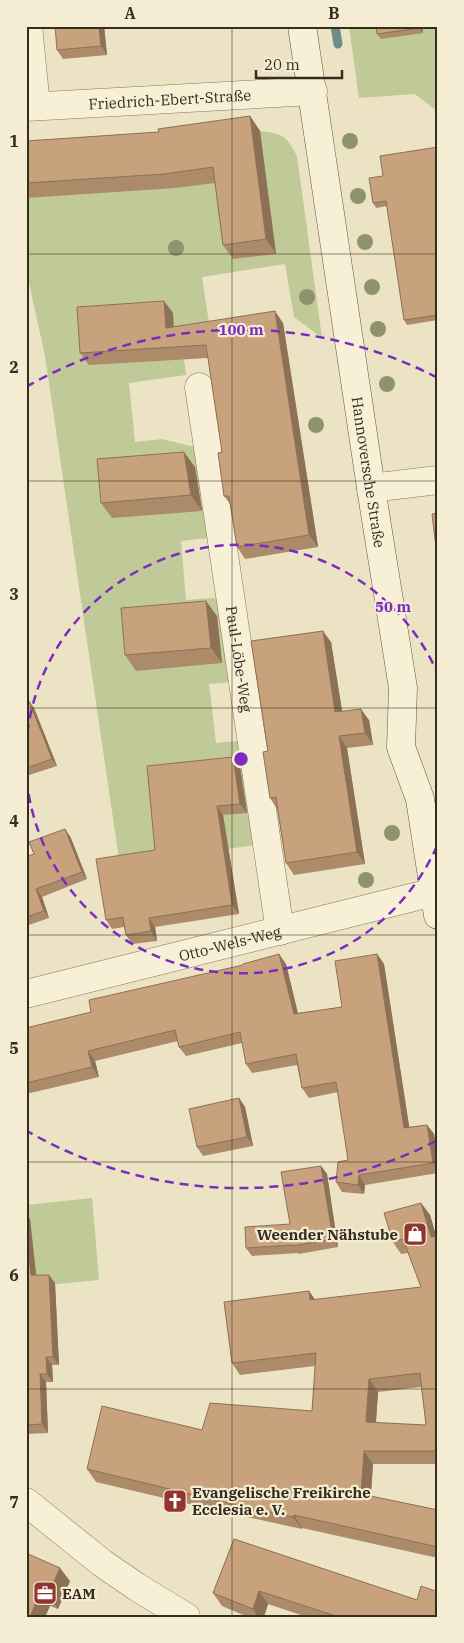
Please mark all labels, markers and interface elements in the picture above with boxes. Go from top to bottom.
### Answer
text: A [124,3,136,23]
text: B [328,3,340,23]
scale bar [256,48,343,80]
text: 20 m [264,55,300,74]
street label: Friedrich-Ebert-Straße [88,85,252,113]
text: 1 [9,131,19,151]
text: 100 m [218,320,264,339]
text: 2 [9,357,19,377]
street label: Hannoversche Straße [348,395,390,549]
text: 3 [9,584,19,604]
text: 50 m [375,597,411,616]
street label: Paul-Löbe-Weg [222,605,257,713]
centre of rings [232,750,250,768]
text: 4 [9,811,19,831]
street label: Otto-Wels-Weg [177,921,283,965]
text: 5 [9,1038,19,1058]
shop icon: Weender Nähstube [402,1221,428,1247]
place label: Weender Nähstube [257,1225,398,1244]
text: 6 [9,1265,19,1285]
place label: Evangelische Freikirche Ecclesia e. V. [192,1483,371,1519]
church icon: Evangelische Freikirche Ecclesia e. V. [162,1488,188,1514]
text: 7 [9,1492,19,1512]
office icon: EAM [32,1580,58,1606]
place label: EAM [62,1584,96,1603]

